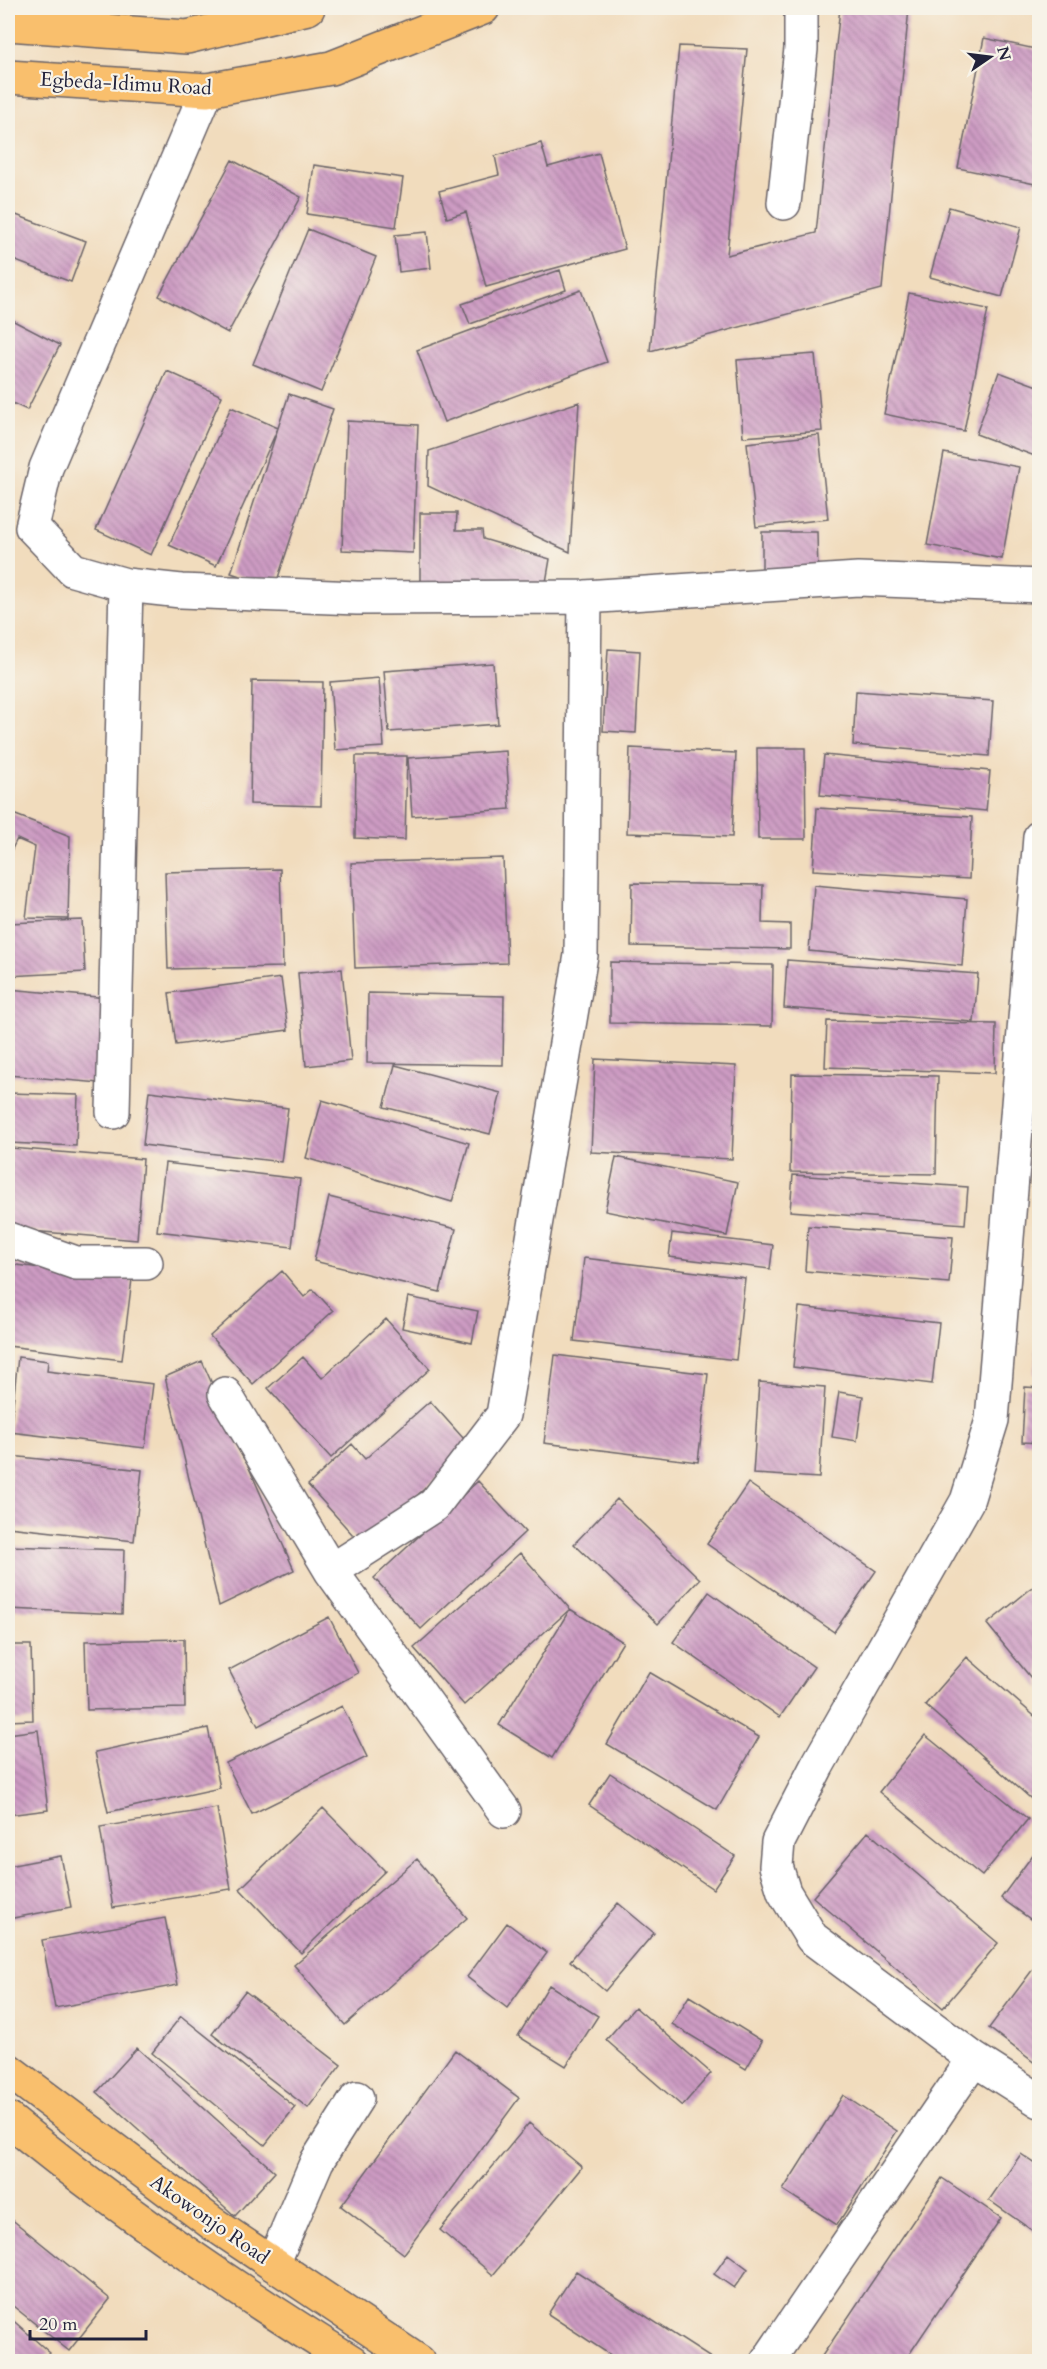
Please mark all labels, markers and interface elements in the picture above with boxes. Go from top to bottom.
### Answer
north arrow [960,27,1020,87]
text: N [991,44,1016,63]
street label: Egbeda-Idimu Road [39,66,213,101]
street label: Akowonjo Road [145,2168,275,2271]
scale bar [30,2303,146,2341]
text: 20 m [39,2312,78,2337]

